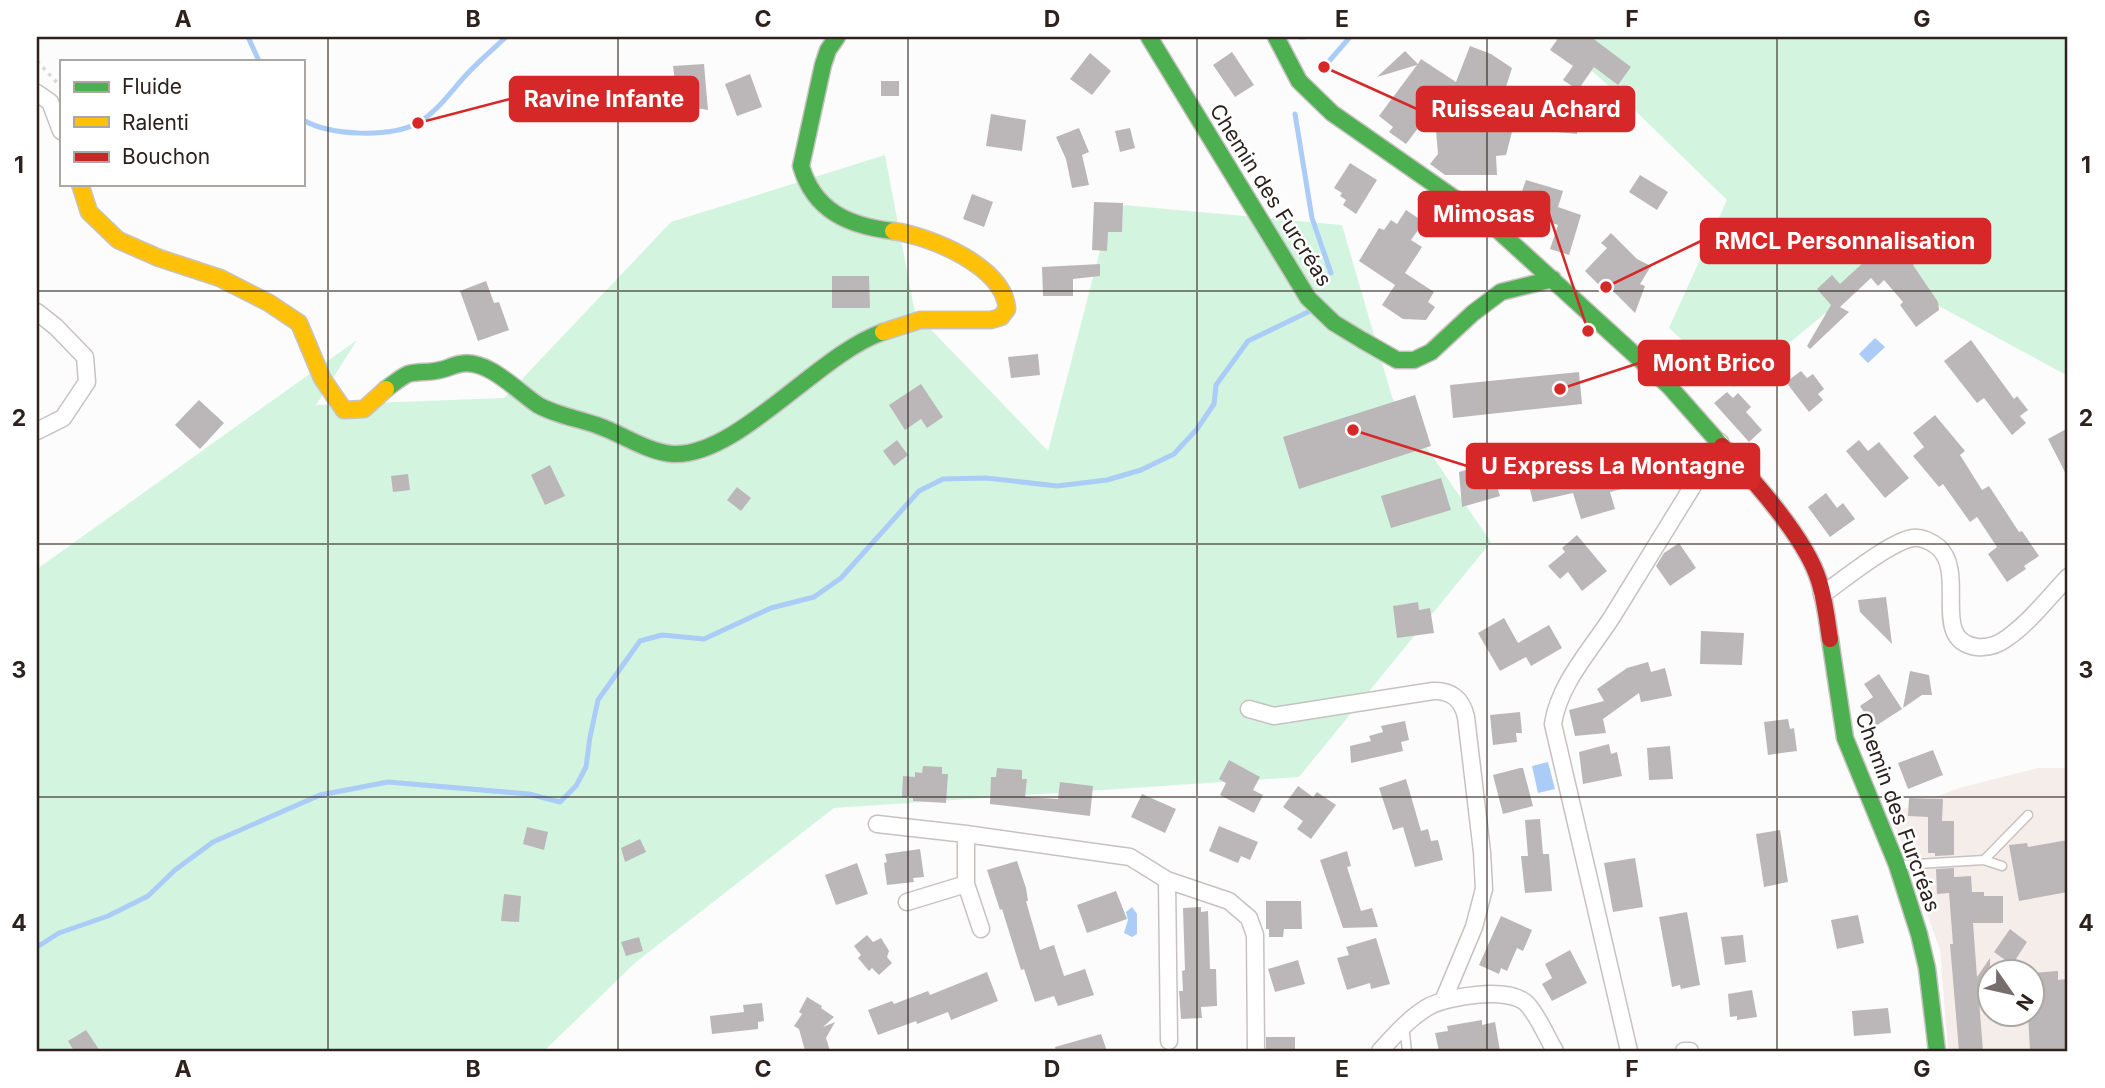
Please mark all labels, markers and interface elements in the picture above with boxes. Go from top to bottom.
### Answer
text: A [174,5,192,33]
text: B [465,5,481,33]
text: C [754,5,772,33]
text: D [1044,5,1060,33]
text: E [1335,5,1349,33]
text: F [1625,5,1639,33]
text: G [1913,5,1931,33]
legend [60,60,304,186]
text: Fluide [122,74,182,99]
callout: Ravine Infante [510,77,698,121]
text: Ravine Infante [524,85,684,113]
callout: Ruisseau Achard [1417,87,1634,131]
text: Ruisseau Achard [1431,95,1621,123]
street label: Chemin des Furcréas [1205,99,1337,291]
text: Ralenti [122,110,189,135]
text: Bouchon [122,144,210,169]
text: 1 [14,151,24,179]
text: 1 [2081,151,2091,179]
callout: Mimosas [1419,192,1549,236]
text: Mimosas [1433,200,1535,228]
callout: RMCL Personnalisation [1701,219,1990,263]
text: RMCL Personnalisation [1715,227,1975,255]
callout: Mont Brico [1639,341,1789,385]
text: Mont Brico [1653,349,1775,377]
text: 2 [12,404,26,432]
text: 2 [2079,404,2093,432]
callout: U Express La Montagne [1467,444,1759,488]
text: U Express La Montagne [1481,452,1745,480]
text: 3 [12,656,26,684]
text: 3 [2079,656,2093,684]
street label: Chemin des Furcréas [1850,709,1946,915]
text: 4 [11,909,27,937]
text: 4 [2078,909,2094,937]
north arrow [1976,958,2046,1028]
text: N [2011,990,2038,1015]
text: A [174,1055,192,1083]
text: B [465,1055,481,1083]
text: C [754,1055,772,1083]
text: D [1044,1055,1060,1083]
text: E [1335,1055,1349,1083]
text: F [1625,1055,1639,1083]
text: G [1913,1055,1931,1083]

